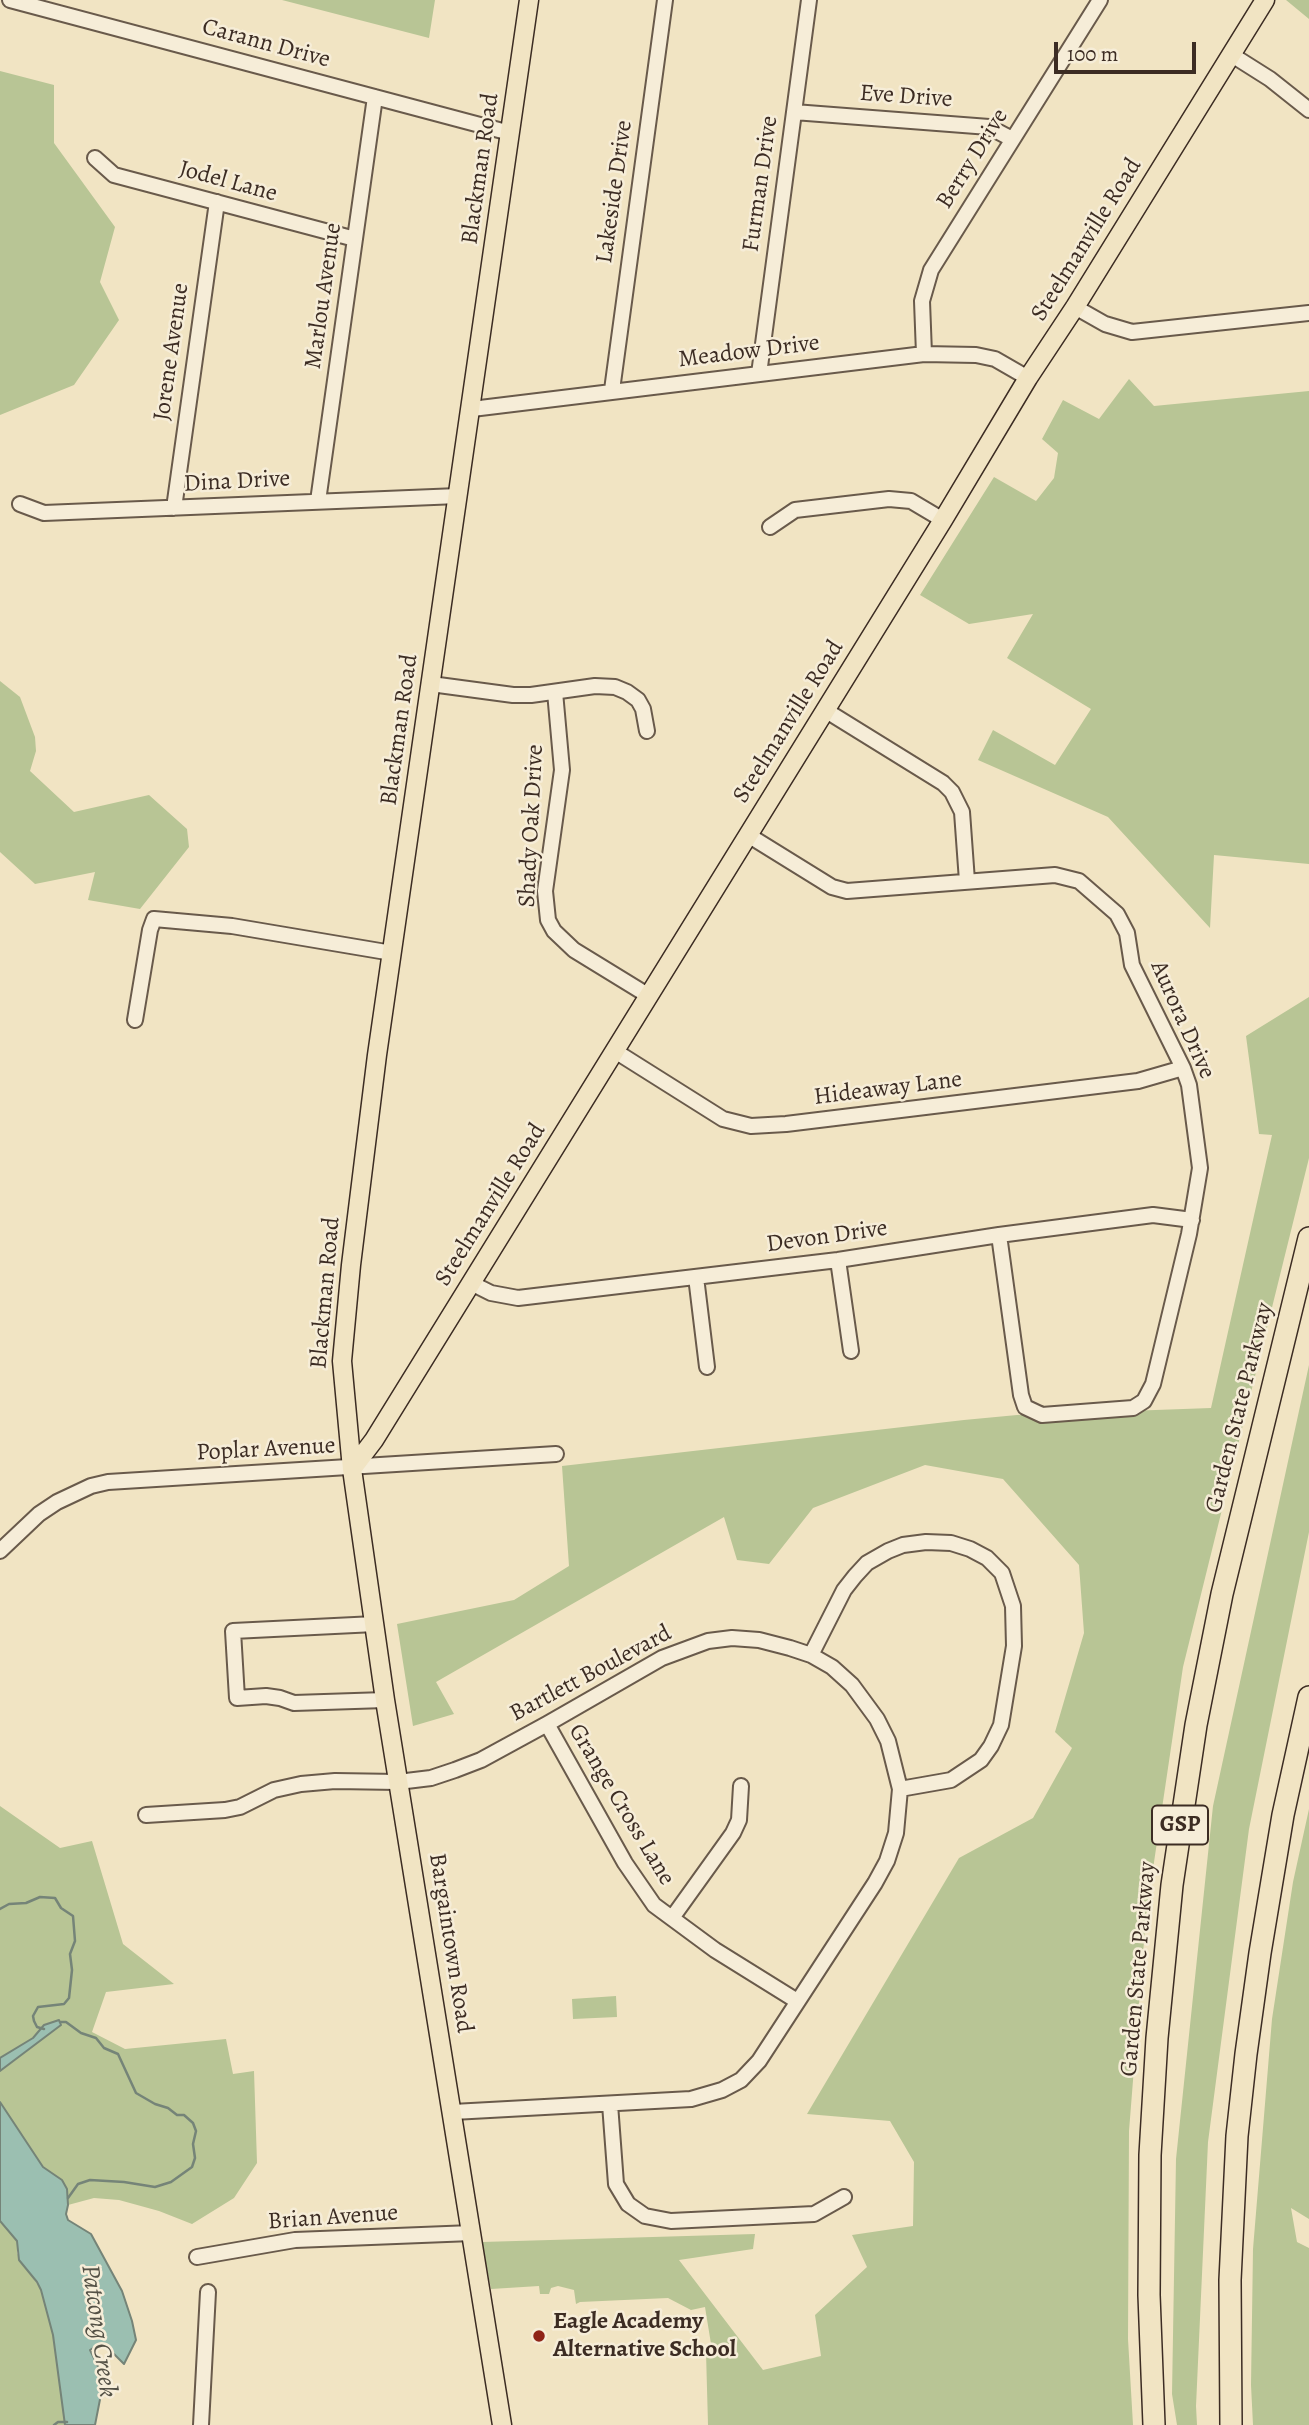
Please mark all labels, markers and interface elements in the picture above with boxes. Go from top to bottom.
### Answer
street label: Carann Drive [199,13,333,75]
scale bar [1057,28,1199,72]
text: 100 m [1067,40,1118,68]
street label: Eve Drive [859,79,953,115]
street label: Blackman Road [456,91,506,247]
street label: Berry Drive [931,103,1015,215]
street label: Furman Drive [737,114,785,254]
street label: Lakeside Drive [591,119,639,265]
street label: Steelmanville Road [1025,153,1149,327]
street label: Jodel Lane [176,155,280,209]
street label: Marlou Avenue [299,221,349,371]
street label: Jorene Avenue [148,281,196,423]
street label: Meadow Drive [677,329,821,375]
street label: Dina Drive [183,465,291,499]
street label: Steelmanville Road [727,635,851,809]
street label: Blackman Road [375,652,425,808]
street label: Shady Oak Drive [513,744,551,908]
street label: Aurora Drive [1143,957,1221,1083]
street label: Hideaway Lane [812,1066,964,1112]
street label: Steelmanville Road [429,1118,553,1292]
street label: Devon Drive [765,1214,889,1260]
street label: Blackman Road [305,1216,347,1370]
street label: Garden State Parkway [1200,1300,1280,1516]
street label: Poplar Avenue [196,1432,336,1468]
street label: Bartlett Boulevard [505,1619,677,1729]
street label: Grange Cross Lane [562,1719,680,1891]
road number: GSP [1152,1806,1208,1844]
street label: Bargaintown Road [422,1851,478,2035]
street label: Garden State Parkway [1115,1860,1163,2078]
street label: Brian Avenue [267,2199,399,2237]
water label: Patcong Creek [73,2263,123,2399]
place label: Eagle Academy Alternative School [553,2308,736,2364]
marker: Eagle Academy Alternative School [531,2328,547,2344]

